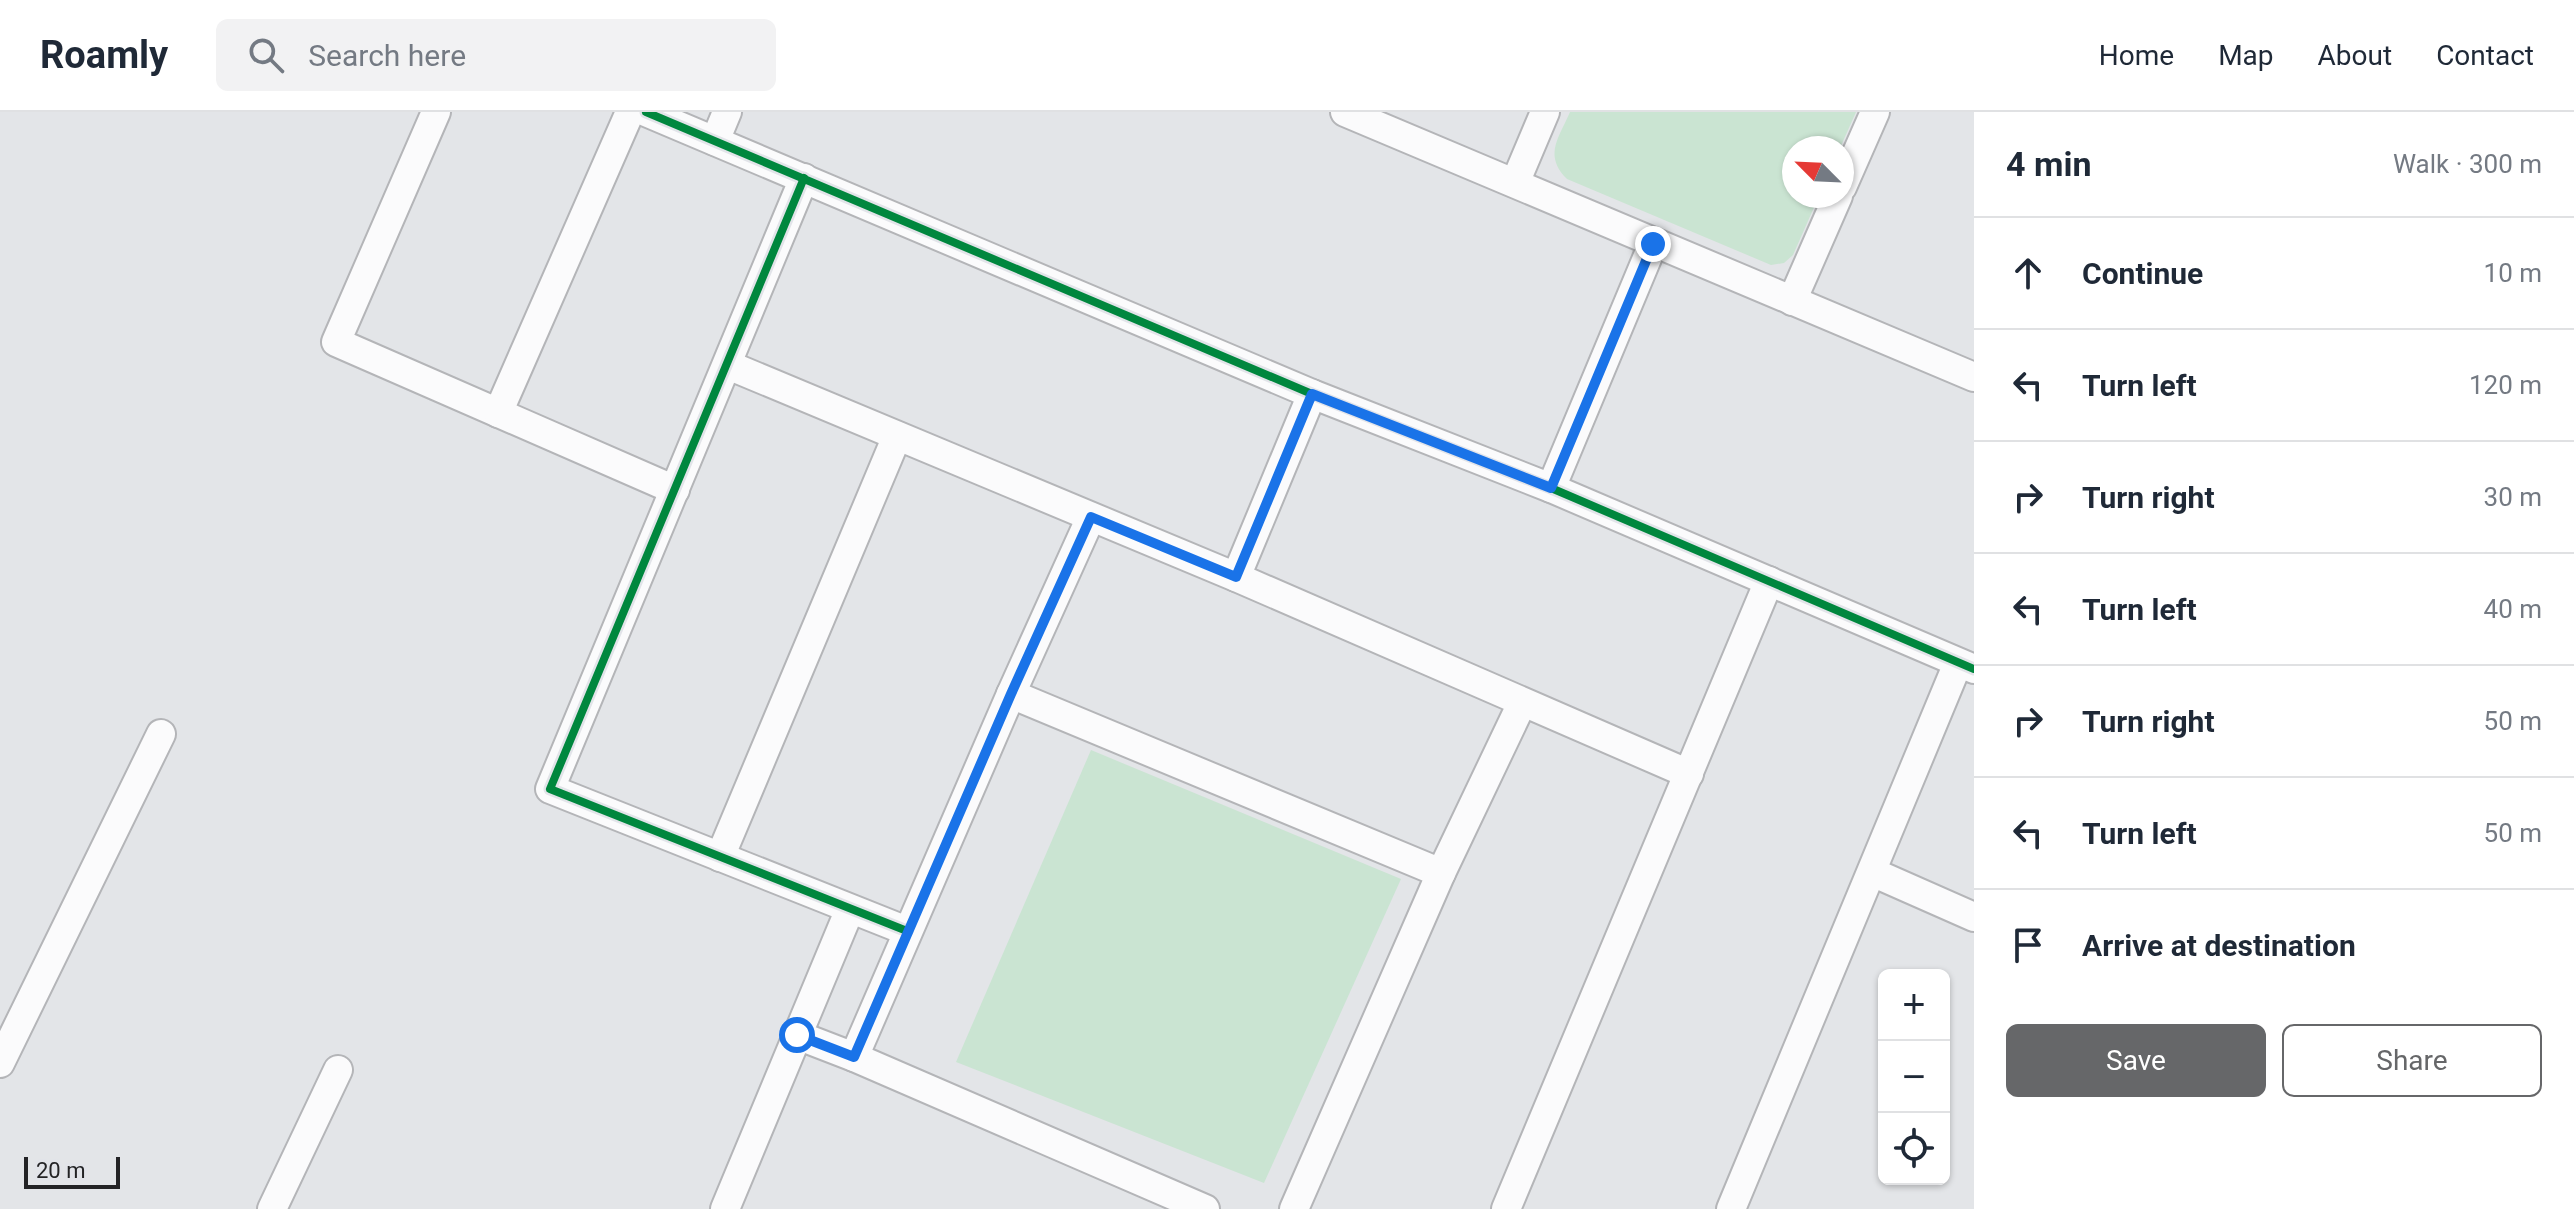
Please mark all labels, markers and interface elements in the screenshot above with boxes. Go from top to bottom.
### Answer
search box [216,19,776,91]
text: Roamly [40,33,168,77]
icon: search [244,33,288,77]
text: Search here [308,38,466,73]
text: Home [2099,39,2174,72]
text: Map [2218,39,2274,72]
text: About [2318,39,2392,72]
text: Contact [2436,39,2534,72]
north arrow [1782,136,1854,208]
text: 4 min [2006,144,2091,184]
text: Walk · 300 m [2393,149,2542,179]
route end [1635,226,1671,262]
icon: ahead [2006,251,2050,295]
text: Continue [2082,256,2203,291]
text: 10 m [2484,258,2542,288]
icon: left [2006,363,2050,407]
text: Turn left [2082,368,2197,403]
text: 120 m [2469,370,2542,400]
icon: right [2006,475,2050,519]
text: Turn right [2082,480,2215,515]
text: 30 m [2484,482,2542,512]
icon: left [2006,587,2050,631]
text: Turn left [2082,592,2197,627]
text: 40 m [2484,594,2542,624]
icon: right [2006,699,2050,743]
text: Turn right [2082,704,2215,739]
text: 50 m [2484,706,2542,736]
icon: left [2006,811,2050,855]
text: Turn left [2082,816,2197,851]
text: 50 m [2484,818,2542,848]
icon: arrive [2006,923,2050,967]
text: Arrive at destination [2082,928,2356,963]
map controls [1878,969,1950,1185]
button: + [1878,969,1950,1041]
route start [779,1017,815,1053]
button: Save [2006,1024,2266,1097]
button: Share [2282,1024,2542,1097]
button: − [1878,1041,1950,1113]
button: locate [1878,1113,1950,1185]
scale bar [24,1153,120,1189]
text: 20 m [36,1158,85,1183]

